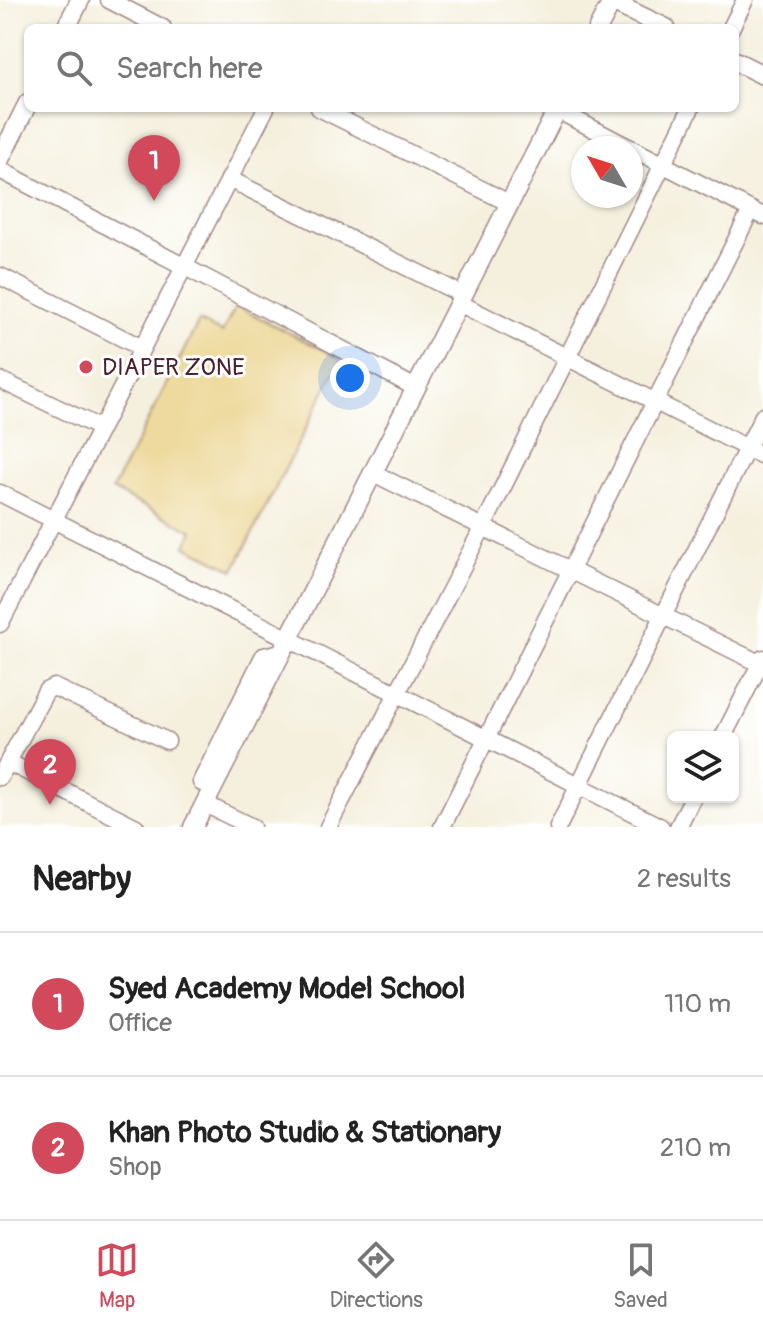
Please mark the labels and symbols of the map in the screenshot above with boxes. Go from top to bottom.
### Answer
pin: 1 [128,135,180,201]
north arrow [571,136,643,208]
place label: DIAPER ZONE [102,353,245,382]
marker: DIAPER ZONE [77,358,95,376]
your location [330,358,370,398]
pin: 2 [24,739,76,805]

